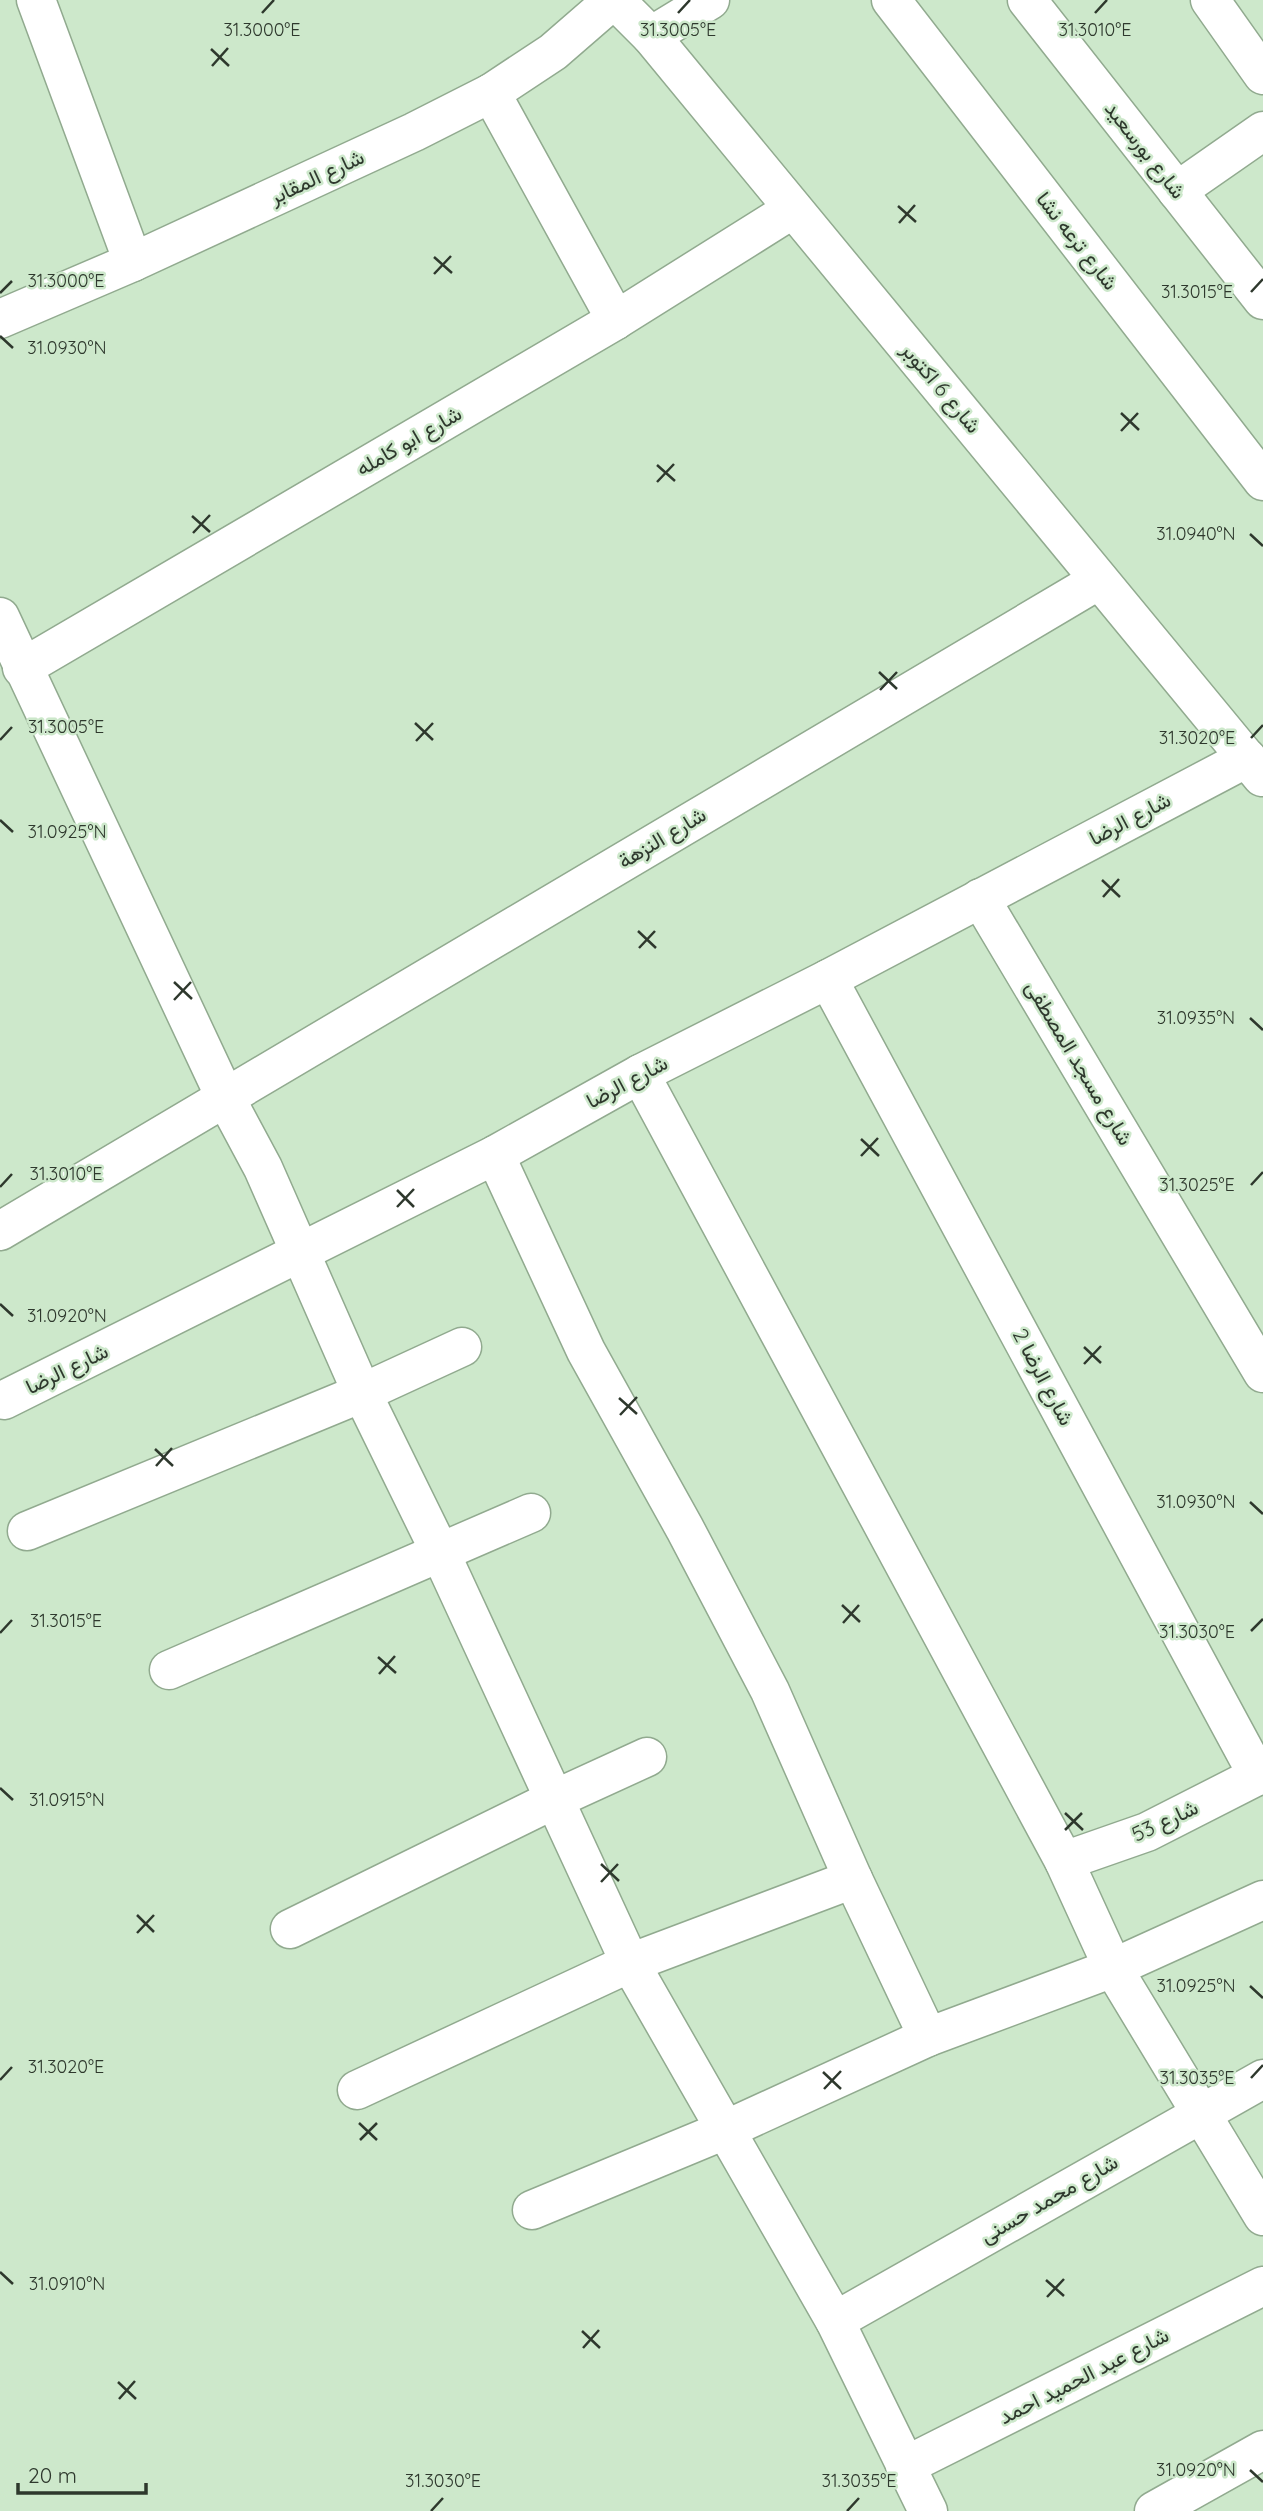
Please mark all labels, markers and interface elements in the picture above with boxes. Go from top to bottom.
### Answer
text: 31.3000°E [223,18,301,41]
text: 31.3005°E [640,18,716,41]
text: 31.3010°E [1058,18,1132,41]
street label: شارع بورسعيد [1098,96,1192,204]
street label: شارع المقابر [264,143,369,211]
street label: شارع ترعه نشا [1030,186,1124,296]
text: 31.3000°E [27,269,105,292]
text: 31.3015°E [1161,280,1233,303]
text: 31.0930°N [27,336,107,359]
street label: شارع 6 اكتوبر [894,336,987,439]
street label: شارع ابو كامله [351,399,467,483]
text: 31.0940°N [1156,522,1236,545]
text: 31.3005°E [28,715,104,738]
text: 31.3020°E [1159,726,1235,749]
street label: شارع الرضا [1084,786,1176,852]
street label: شارع النزهة [613,801,711,875]
text: 31.0925°N [28,820,106,843]
street label: شارع مسجد المصطفى [1019,975,1139,1151]
text: 31.0935°N [1157,1006,1235,1029]
street label: شارع الرضا [581,1049,673,1115]
text: 31.3010°E [29,1162,103,1185]
text: 31.3025°E [1159,1173,1235,1196]
text: 31.0920°N [27,1304,107,1327]
street label: شارع الرضا 2 [1006,1324,1080,1430]
street label: شارع الرضا [21,1337,113,1401]
text: 31.0930°N [1156,1490,1236,1513]
text: 31.3015°E [30,1609,102,1632]
text: 31.3030°E [1159,1620,1235,1643]
text: 31.0915°N [29,1788,105,1811]
street label: شارع 53 [1127,1793,1203,1849]
text: 31.0925°N [1157,1974,1235,1997]
text: 31.3020°E [28,2055,104,2078]
text: 31.3035°E [1160,2066,1234,2089]
street label: شارع محمد حسنى [975,2148,1123,2250]
text: 31.0910°N [29,2272,105,2295]
street label: شارع عبد الحميد احمد [994,2321,1174,2431]
scale bar [18,2452,145,2496]
text: 31.0920°N [1156,2458,1236,2481]
text: 20 m [28,2462,77,2488]
text: 31.3030°E [405,2469,481,2492]
text: 31.3035°E [822,2469,896,2492]

